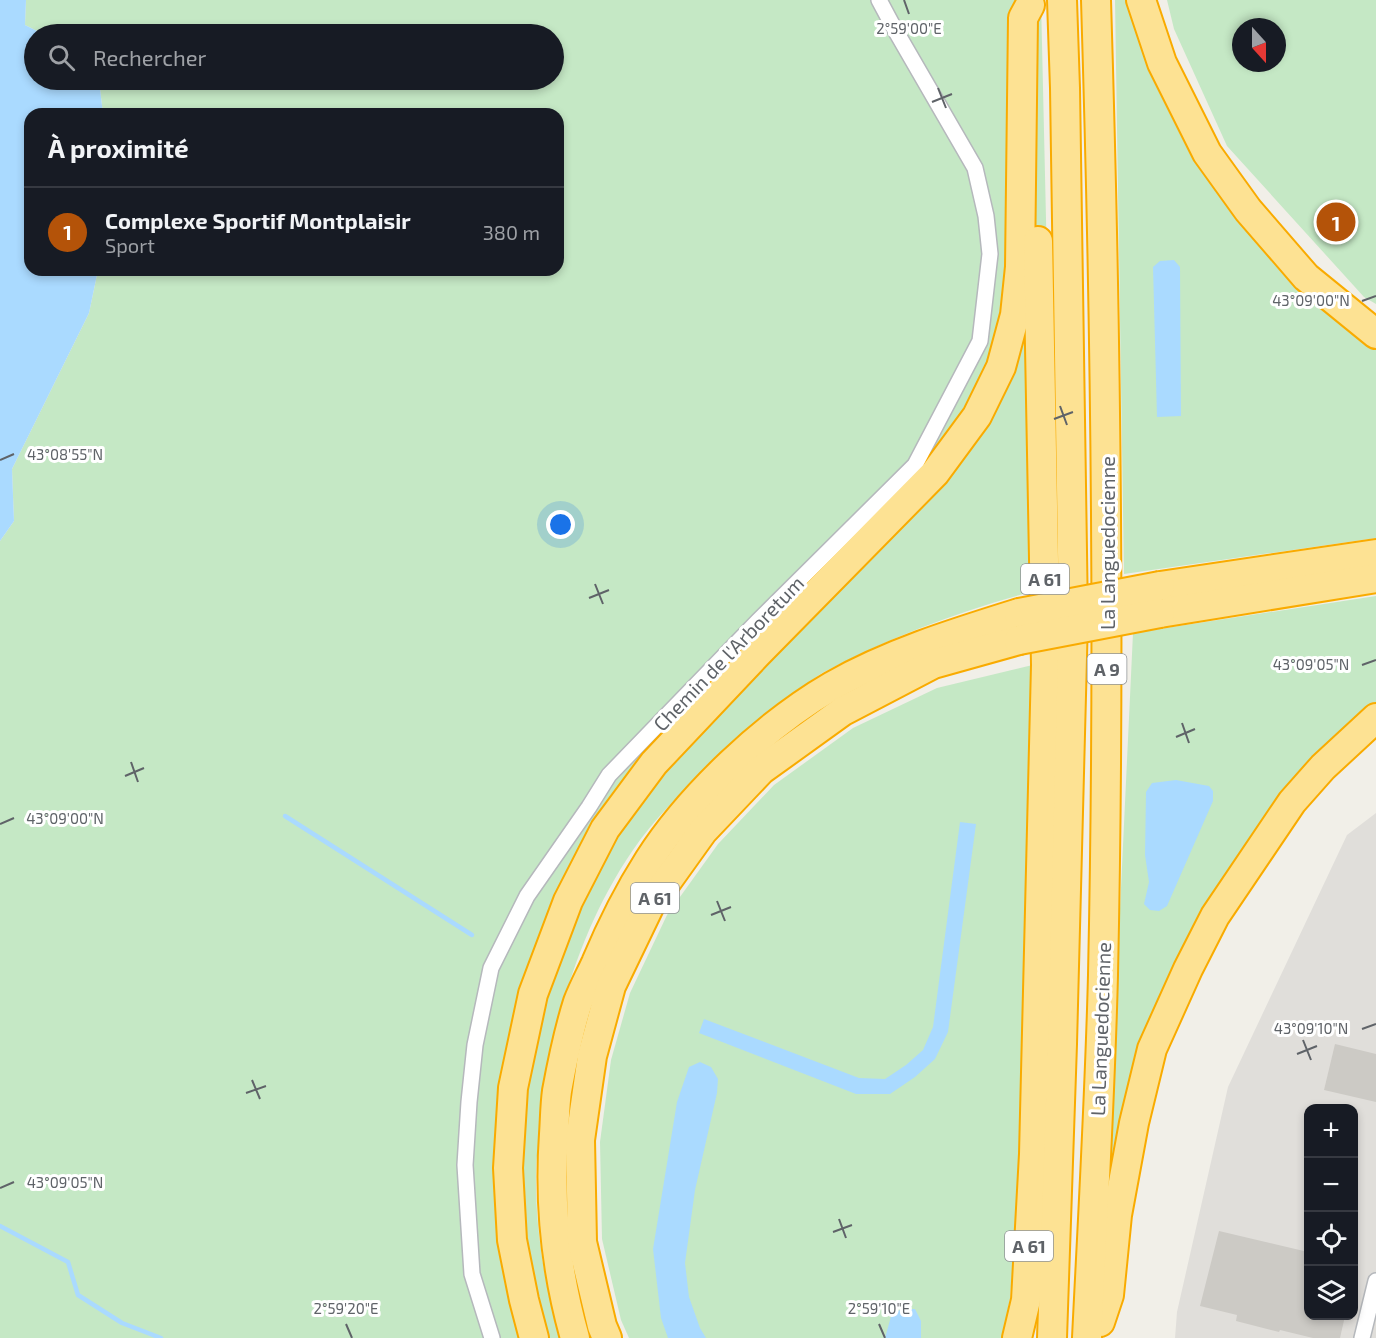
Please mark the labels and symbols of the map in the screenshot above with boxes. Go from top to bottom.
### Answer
north arrow [1232,18,1286,72]
text: 2°59'00"E [876,19,942,37]
pin: 1 [1316,200,1356,244]
text: 43°09'00"N [1272,291,1350,309]
text: 43°08'55"N [27,445,103,463]
street label: La Languedocienne [1095,456,1119,630]
your location [546,510,575,539]
road number: A 61 [1021,564,1069,594]
street label: Chemin de l'Arboretum [648,570,808,736]
road number: A 9 [1088,654,1126,684]
text: 43°09'05"N [1273,655,1349,673]
text: 43°09'00"N [26,809,104,827]
road number: A 61 [631,883,679,913]
street label: La Languedocienne [1085,942,1115,1116]
text: 43°09'10"N [1274,1019,1348,1037]
text: 43°09'05"N [27,1173,103,1191]
road number: A 61 [1005,1231,1053,1261]
text: 2°59'20"E [314,1299,378,1317]
text: 2°59'10"E [848,1299,910,1317]

